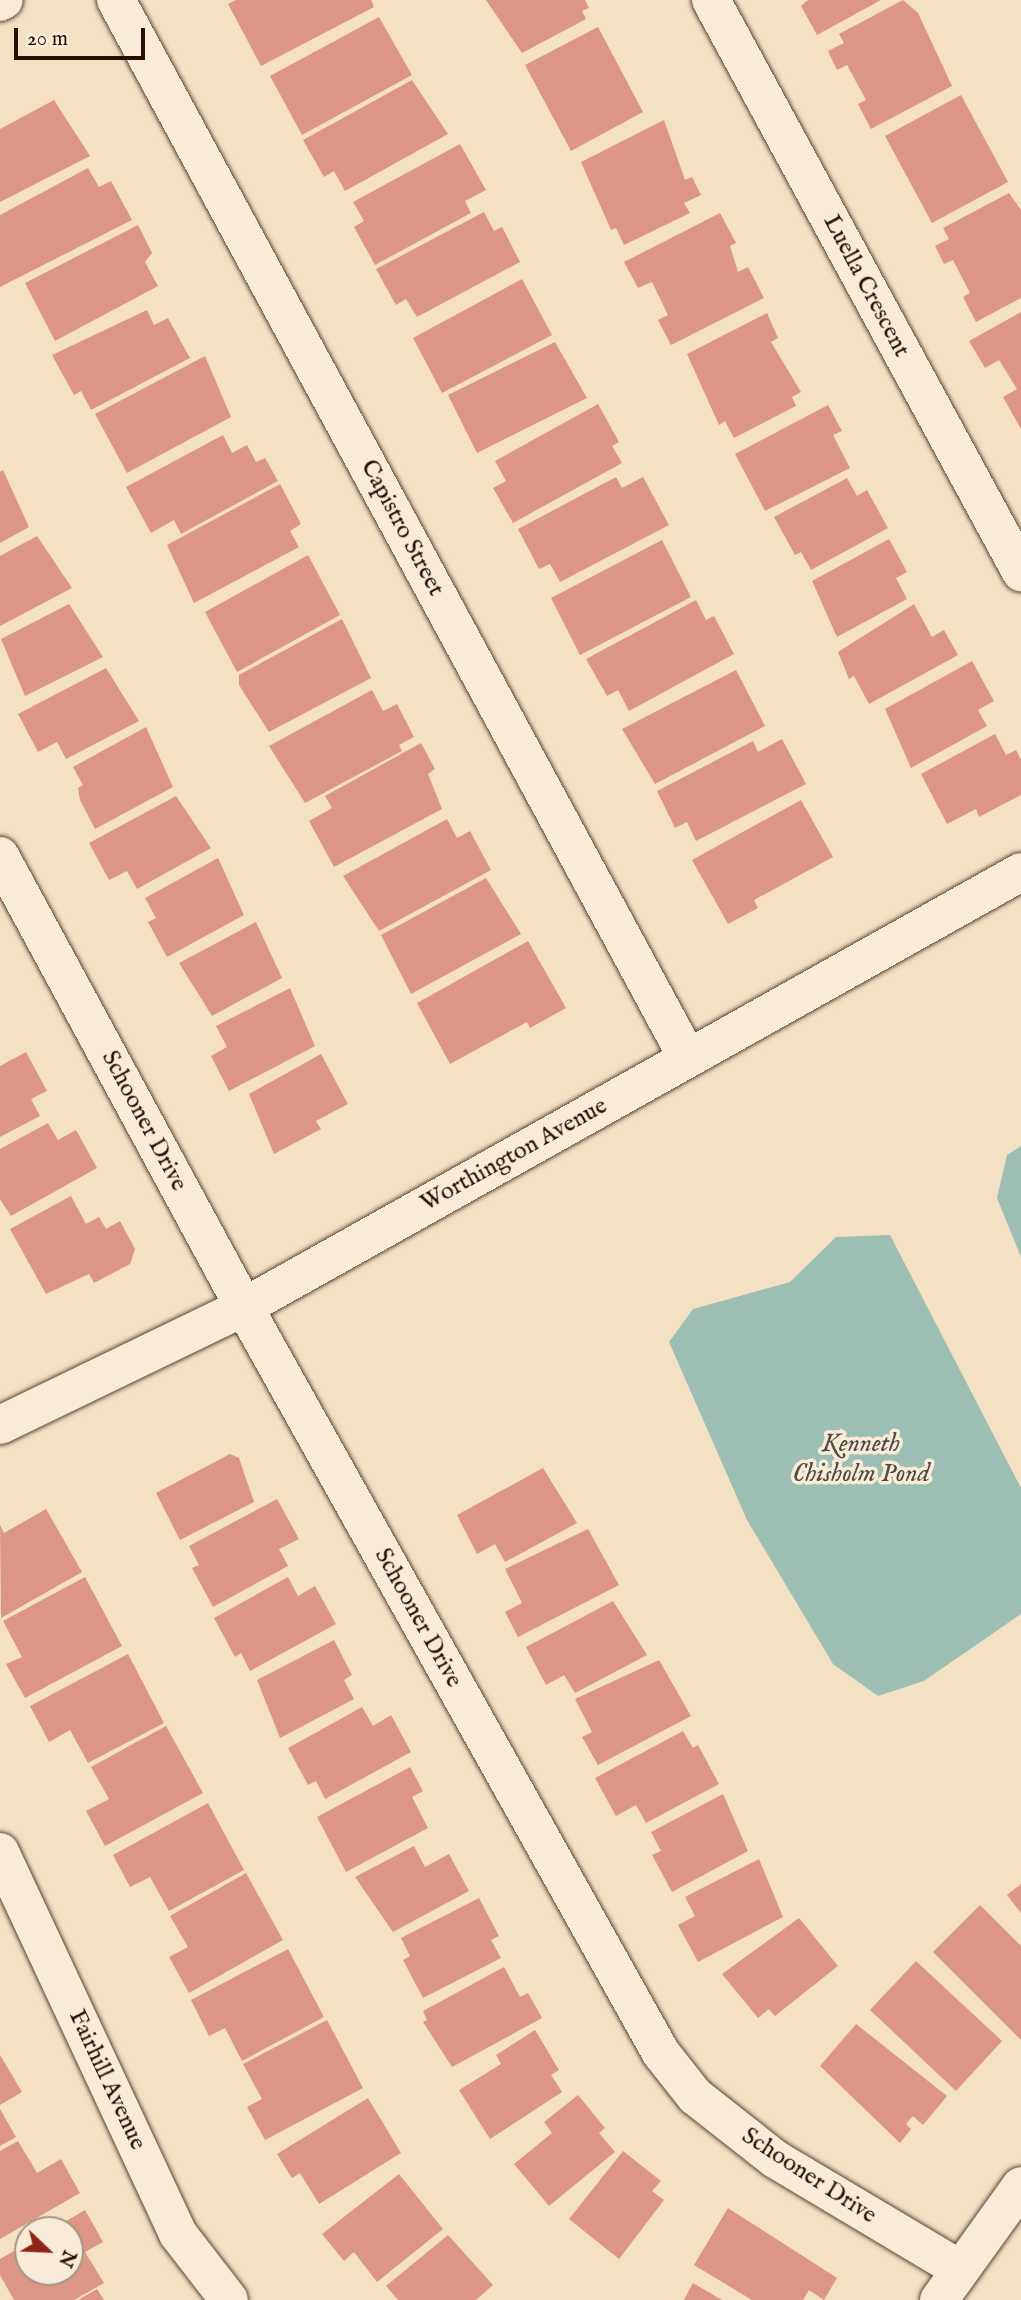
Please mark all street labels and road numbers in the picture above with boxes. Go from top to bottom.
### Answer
street label: Luella Crescent [816,210,916,362]
street label: Capistro Street [354,455,450,601]
street label: Schooner Drive [95,1046,193,1196]
street label: Worthington Avenue [416,1092,612,1218]
street label: Schooner Drive [368,1543,468,1693]
street label: Fairhill Avenue [62,2005,152,2155]
street label: Schooner Drive [736,2122,882,2230]

